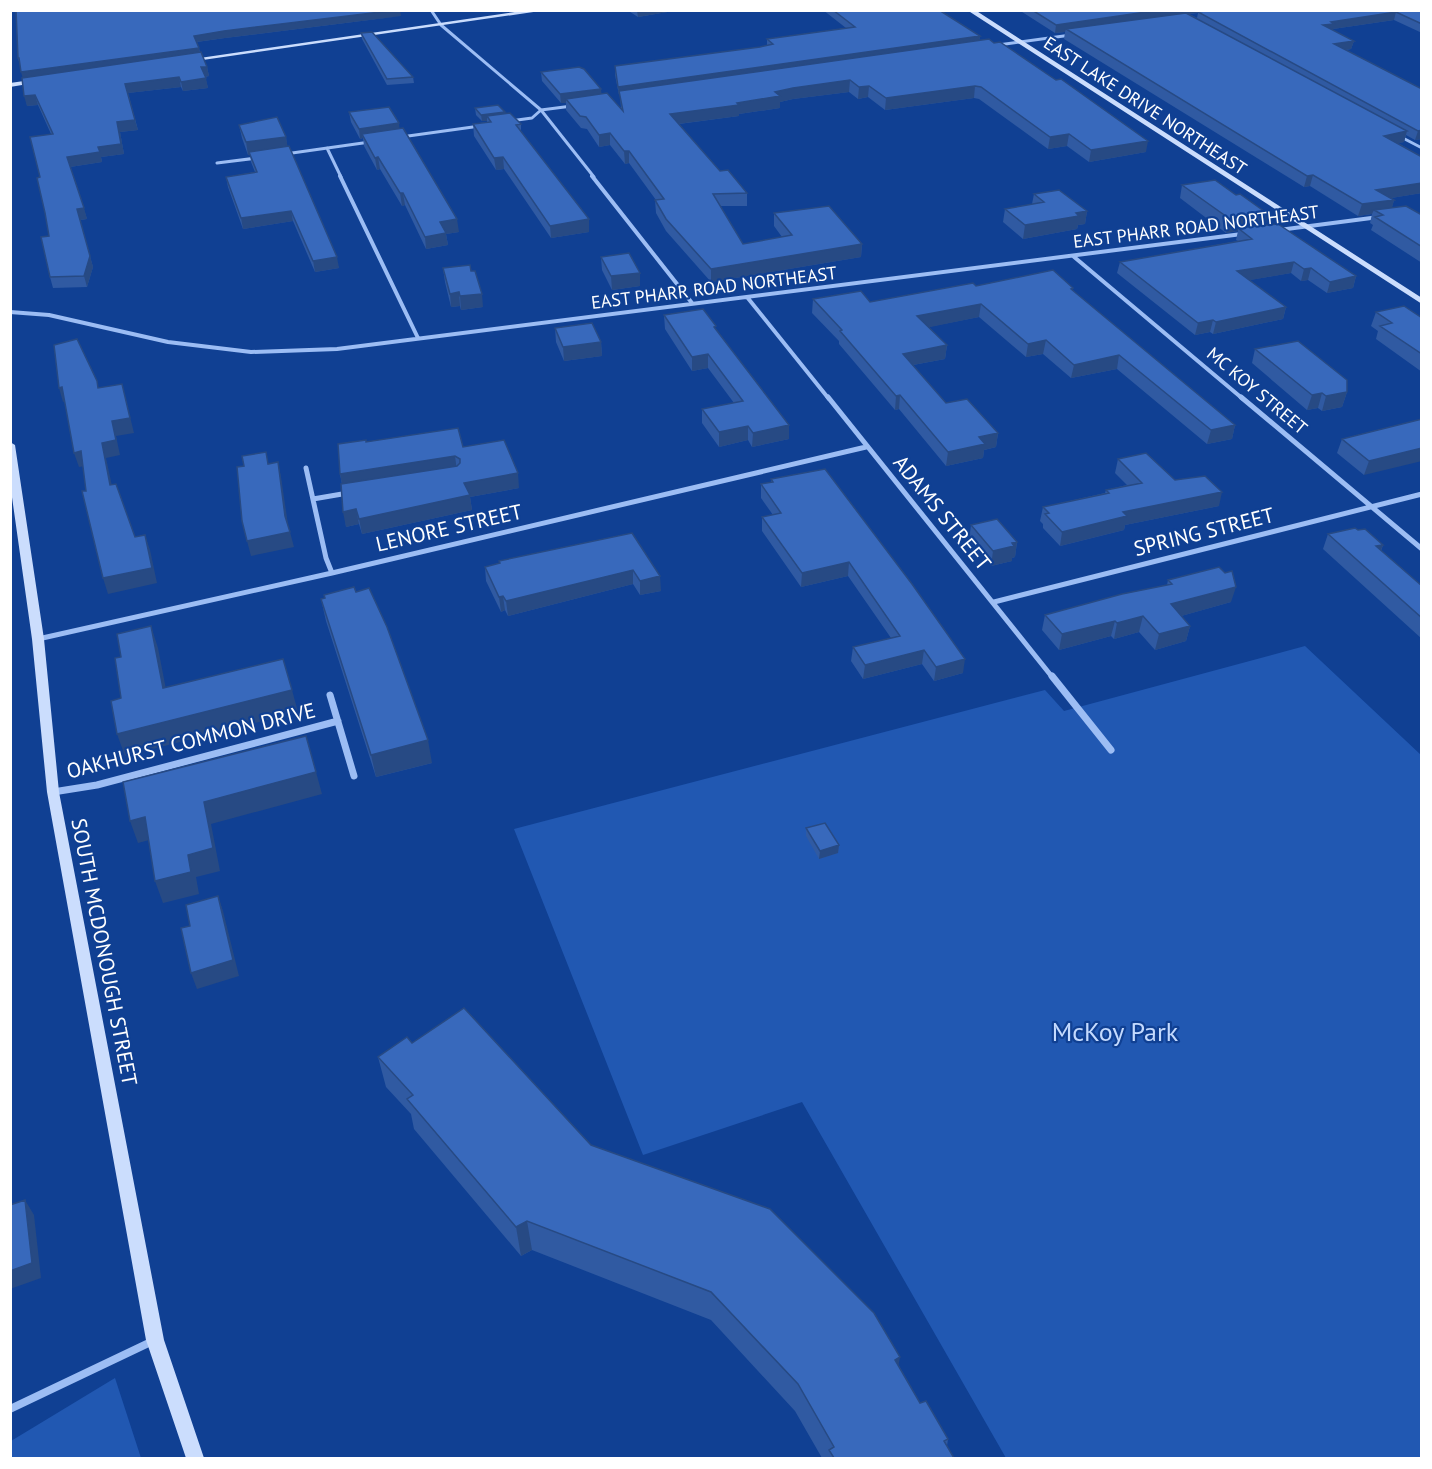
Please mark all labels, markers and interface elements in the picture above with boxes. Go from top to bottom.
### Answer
street label: EAST LAKE DRIVE NORTHEAST [1039,31,1251,180]
street label: EAST PHARR ROAD NORTHEAST [1072,200,1320,253]
street label: EAST PHARR ROAD NORTHEAST [590,261,838,314]
street label: MC KOY STREET [1202,342,1312,439]
street label: ADAMS STREET [888,450,997,576]
street label: LENORE STREET [373,497,525,557]
street label: SPRING STREET [1131,501,1277,562]
street label: OAKHURST COMMON DRIVE [64,697,318,785]
street label: SOUTH MCDONOUGH STREET [65,816,144,1088]
park label: McKoy Park [1052,1015,1179,1048]

